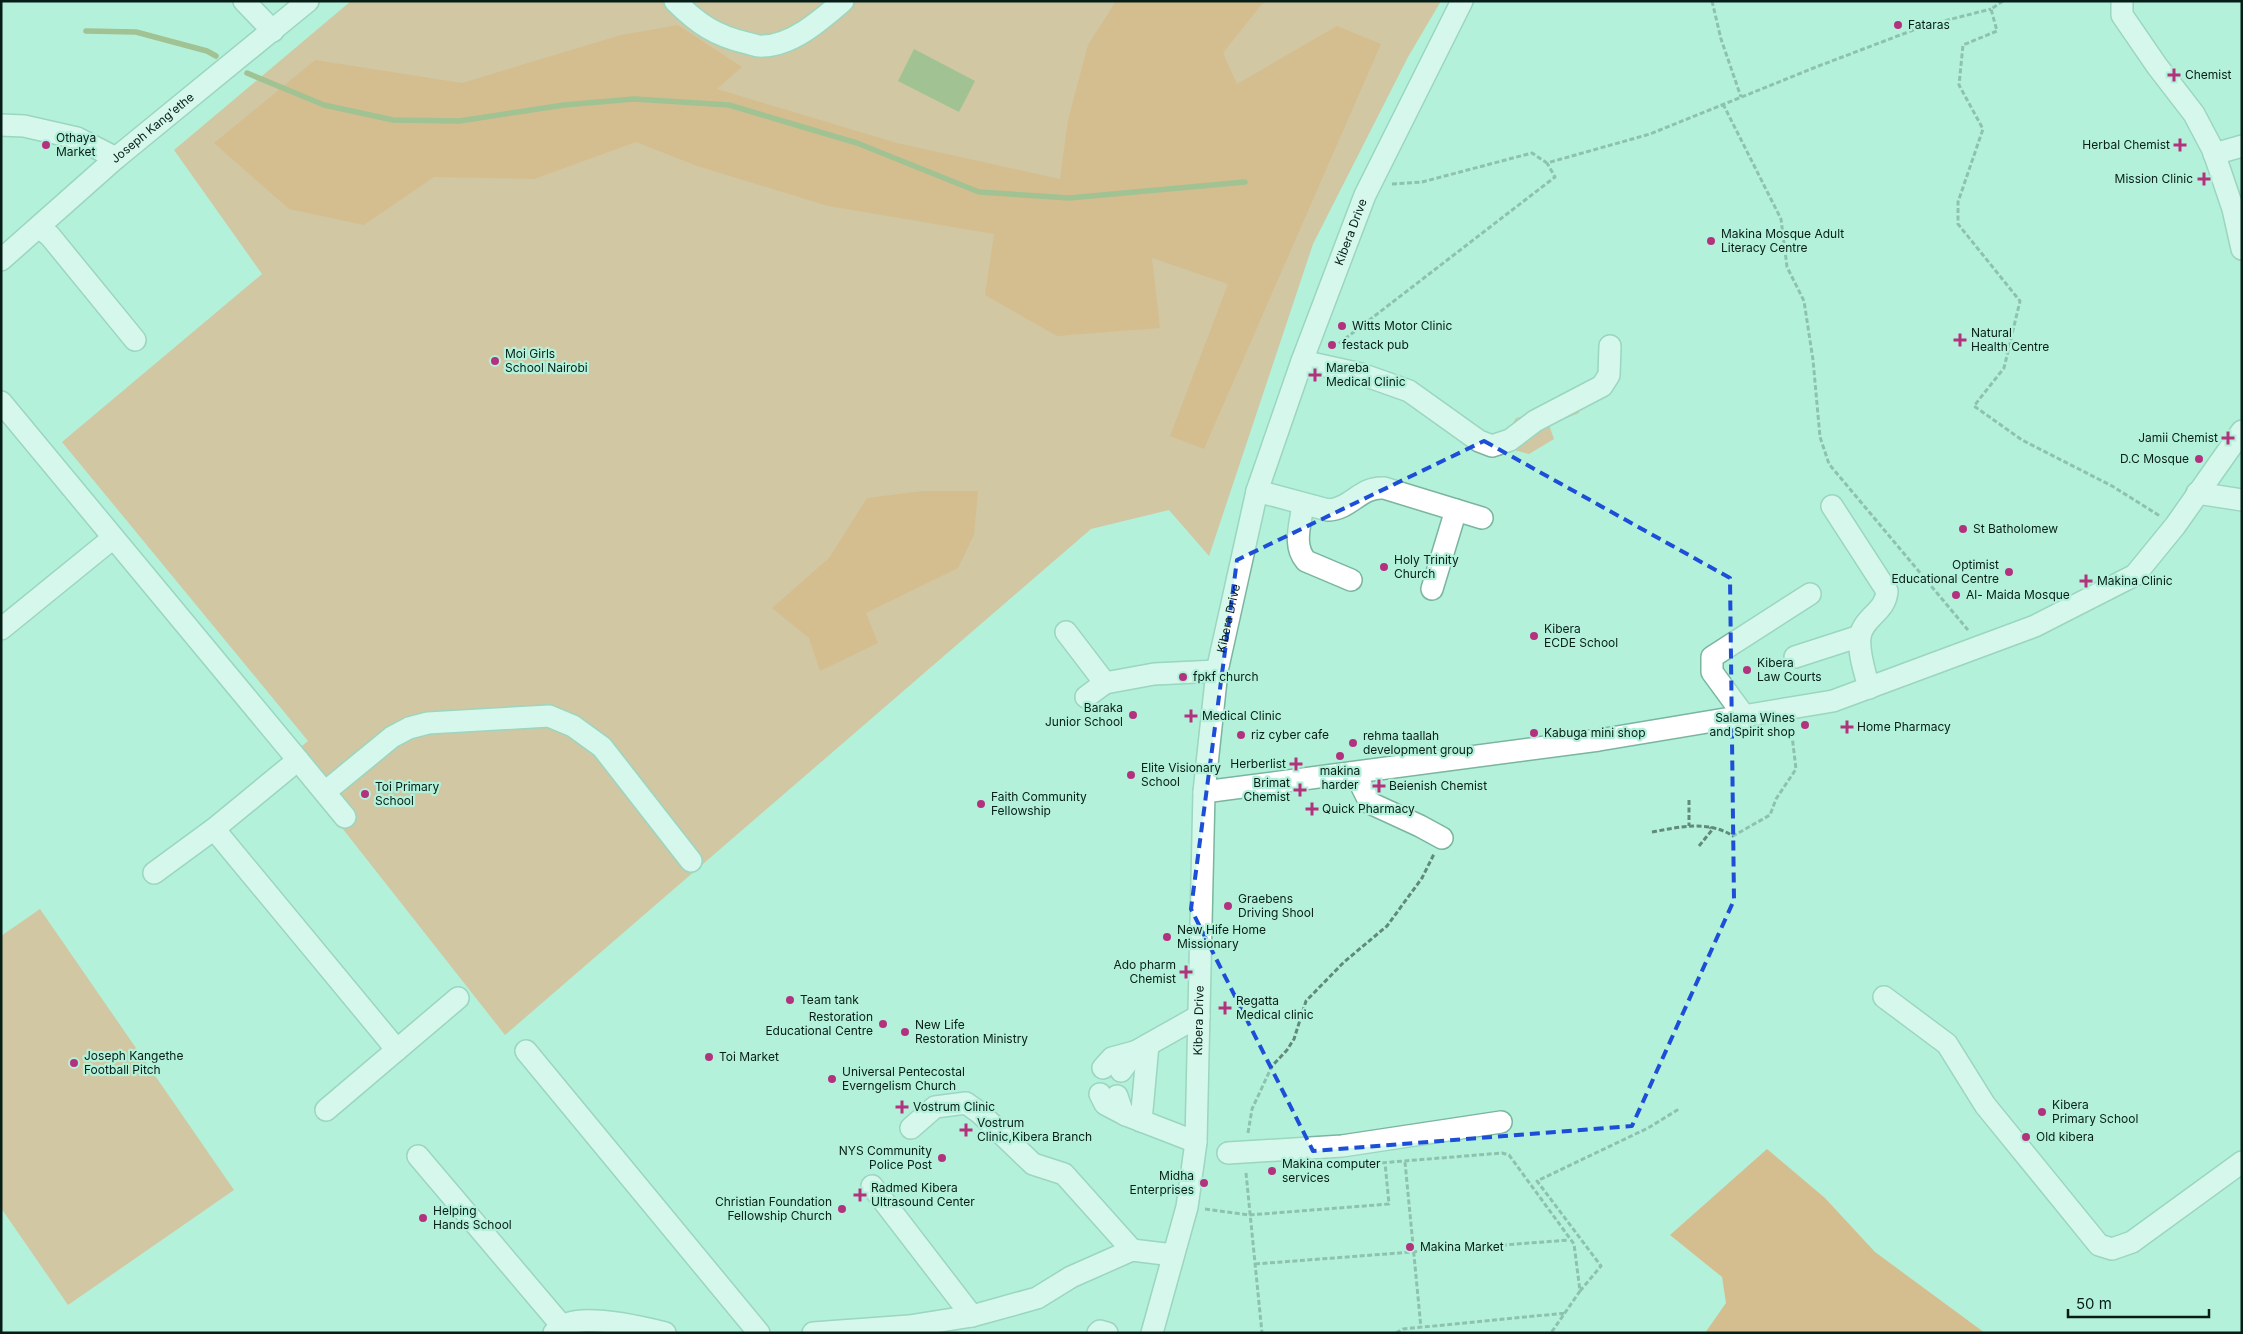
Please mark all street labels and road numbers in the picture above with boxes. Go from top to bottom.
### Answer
street label: Joseph Kang'ethe [108,89,197,166]
street label: Kibera Drive [1331,197,1370,267]
street label: Kibera Drive [1213,583,1243,654]
street label: Kibera Drive [1190,985,1207,1056]

